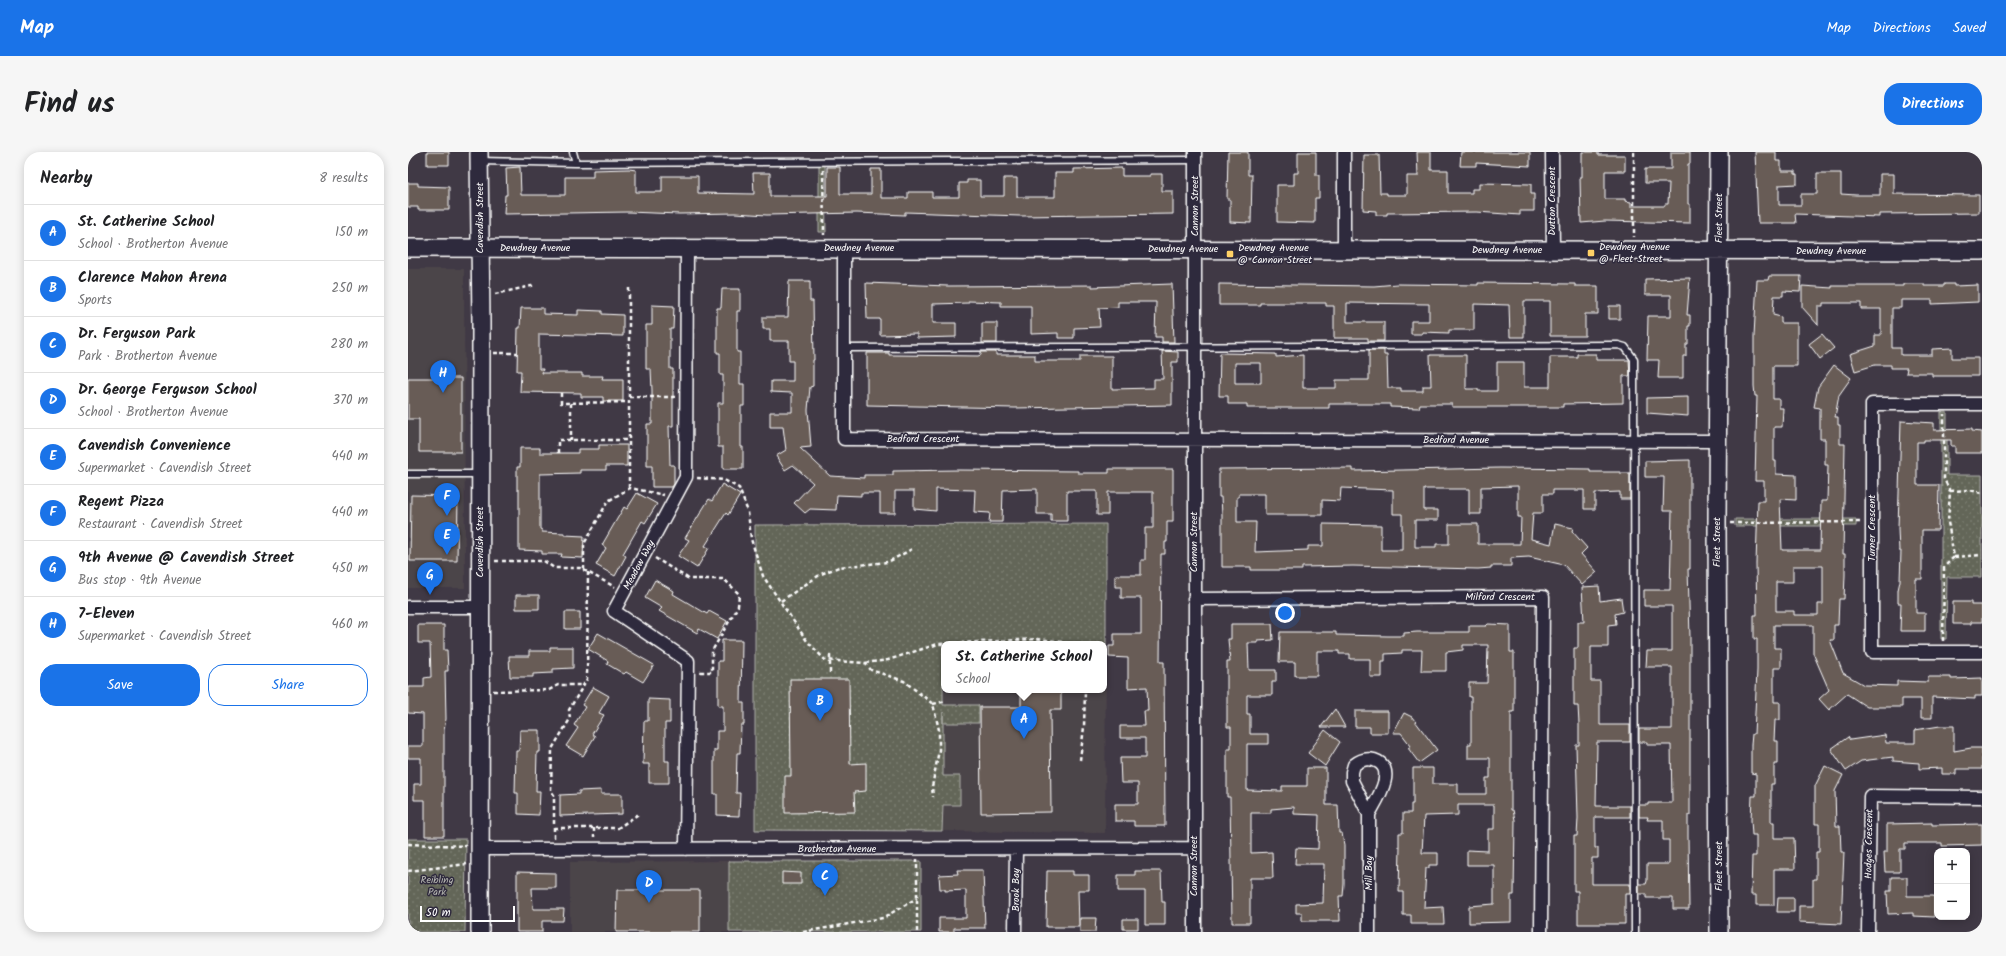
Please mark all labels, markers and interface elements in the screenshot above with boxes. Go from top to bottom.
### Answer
text: Map [20,13,54,43]
text: Map [1826,17,1851,39]
text: Directions [1873,17,1931,39]
text: Saved [1953,17,1986,39]
text: Find us [24,82,115,127]
button: Directions [1884,83,1982,125]
text: Nearby [40,165,92,192]
street label: Dutton Crescent [1544,166,1560,236]
text: 8 results [319,168,368,189]
street label: Cannon Street [1187,176,1203,236]
street label: Cavendish Street [472,182,488,254]
street label: Fleet Street [1711,193,1727,243]
text: St. Catherine School [78,210,214,234]
text: A [49,222,57,243]
text: 150 m [335,222,368,243]
text: School · Brotherton Avenue [78,234,228,255]
place label: Dewdney Avenue @ Fleet Street [1599,239,1670,267]
street label: Dewdney Avenue [500,240,571,256]
street label: Dewdney Avenue [824,240,895,256]
place label: Dewdney Avenue @ Cannon Street [1238,240,1312,268]
street label: Dewdney Avenue [1148,241,1219,257]
street label: Dewdney Avenue [1472,242,1543,258]
street label: Dewdney Avenue [1796,243,1867,259]
marker: Dewdney Avenue @ Fleet Street [1586,248,1596,258]
marker: Dewdney Avenue @ Cannon Street [1225,249,1235,259]
text: Clarence Mahon Arena [78,266,227,290]
text: B [49,278,57,299]
text: 250 m [331,278,368,299]
text: Sports [78,290,112,311]
text: Dr. Ferguson Park [78,322,195,346]
text: C [49,334,57,355]
text: 280 m [331,334,368,355]
text: Park · Brotherton Avenue [78,346,217,367]
pin: H [430,360,456,393]
text: Dr. George Ferguson School [78,378,257,402]
text: D [49,390,57,411]
text: 370 m [333,390,368,411]
text: School · Brotherton Avenue [78,402,228,423]
street label: Bedford Crescent [887,431,959,447]
street label: Bedford Avenue [1423,432,1489,448]
text: Cavendish Convenience [78,434,231,458]
text: E [49,446,57,467]
text: 440 m [332,446,368,467]
text: Supermarket · Cavendish Street [78,458,251,479]
pin: F [434,483,460,516]
text: Regent Pizza [78,490,164,514]
street label: Turner Crescent [1864,494,1880,561]
text: F [49,502,57,523]
text: 440 m [332,502,368,523]
street label: Cavendish Street [472,506,488,578]
street label: Cannon Street [1186,512,1202,572]
text: Restaurant · Cavendish Street [78,514,243,535]
street label: Fleet Street [1709,517,1725,567]
pin: E [434,522,460,555]
street label: Meadow Way [619,537,659,593]
text: 9th Avenue @ Cavendish Street [78,546,294,570]
text: G [49,558,57,579]
text: 450 m [332,558,368,579]
pin: G [417,562,443,595]
text: Bus stop · 9th Avenue [78,570,201,591]
street label: Milford Crescent [1465,589,1535,605]
text: 7-Eleven [78,602,135,626]
your location [1275,603,1295,623]
text: H [49,614,57,635]
text: 460 m [332,614,368,635]
text: Supermarket · Cavendish Street [78,626,251,647]
popup [941,641,1107,693]
text: St. Catherine School [956,645,1092,669]
button: Save [40,664,200,706]
button: Share [208,664,368,706]
text: School [956,669,990,690]
pin: B [807,688,833,721]
pin: A [1011,706,1037,739]
street label: Hodges Crescent [1860,809,1878,879]
street label: Cannon Street [1186,836,1202,896]
street label: Brotherton Avenue [798,841,877,857]
street label: Fleet Street [1711,841,1727,891]
map controls [1934,848,1970,920]
button: + [1934,848,1970,884]
street label: Mill Bay [1361,855,1377,890]
pin: C [812,863,838,896]
street label: Brook Bay [1008,868,1024,912]
pin: D [636,870,662,903]
park label: Reibling Park [421,872,454,900]
button: − [1934,884,1970,920]
scale bar [420,904,515,923]
text: 50 m [426,904,451,922]

